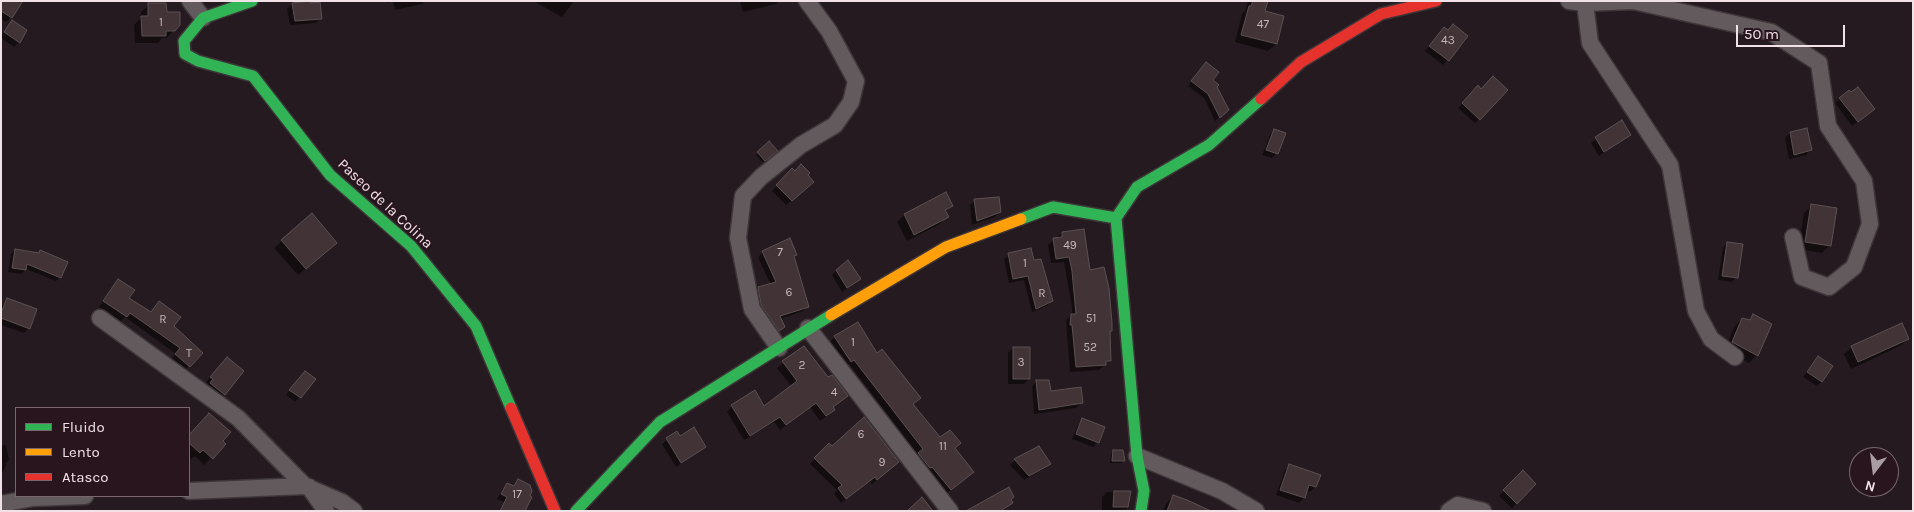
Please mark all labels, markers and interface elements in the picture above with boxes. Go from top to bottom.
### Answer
scale bar [1739,15,1848,47]
house number: 1 [159,16,163,30]
house number: 47 [1257,18,1269,32]
text: 50 m [1744,25,1779,43]
house number: 43 [1441,34,1455,48]
street label: Paseo de la Colina [334,155,436,253]
house number: 49 [1063,239,1077,253]
house number: 7 [777,246,783,260]
house number: 1 [1023,257,1027,271]
house number: 6 [786,286,792,300]
house number: R [1038,287,1046,301]
house number: 51 [1086,312,1096,326]
house number: R [159,313,167,327]
house number: 1 [851,336,855,350]
house number: 52 [1083,341,1097,355]
house number: T [186,347,192,361]
house number: 3 [1017,356,1025,370]
house number: 2 [799,359,805,373]
house number: 4 [831,386,837,400]
legend [15,407,190,497]
text: Fluido [62,418,105,436]
house number: 6 [858,428,864,442]
house number: 11 [939,440,947,454]
text: Lento [62,443,100,461]
north arrow [1849,447,1899,497]
house number: 9 [879,456,885,470]
text: Atasco [62,468,108,486]
text: N [1863,476,1877,496]
house number: 17 [512,488,522,502]

